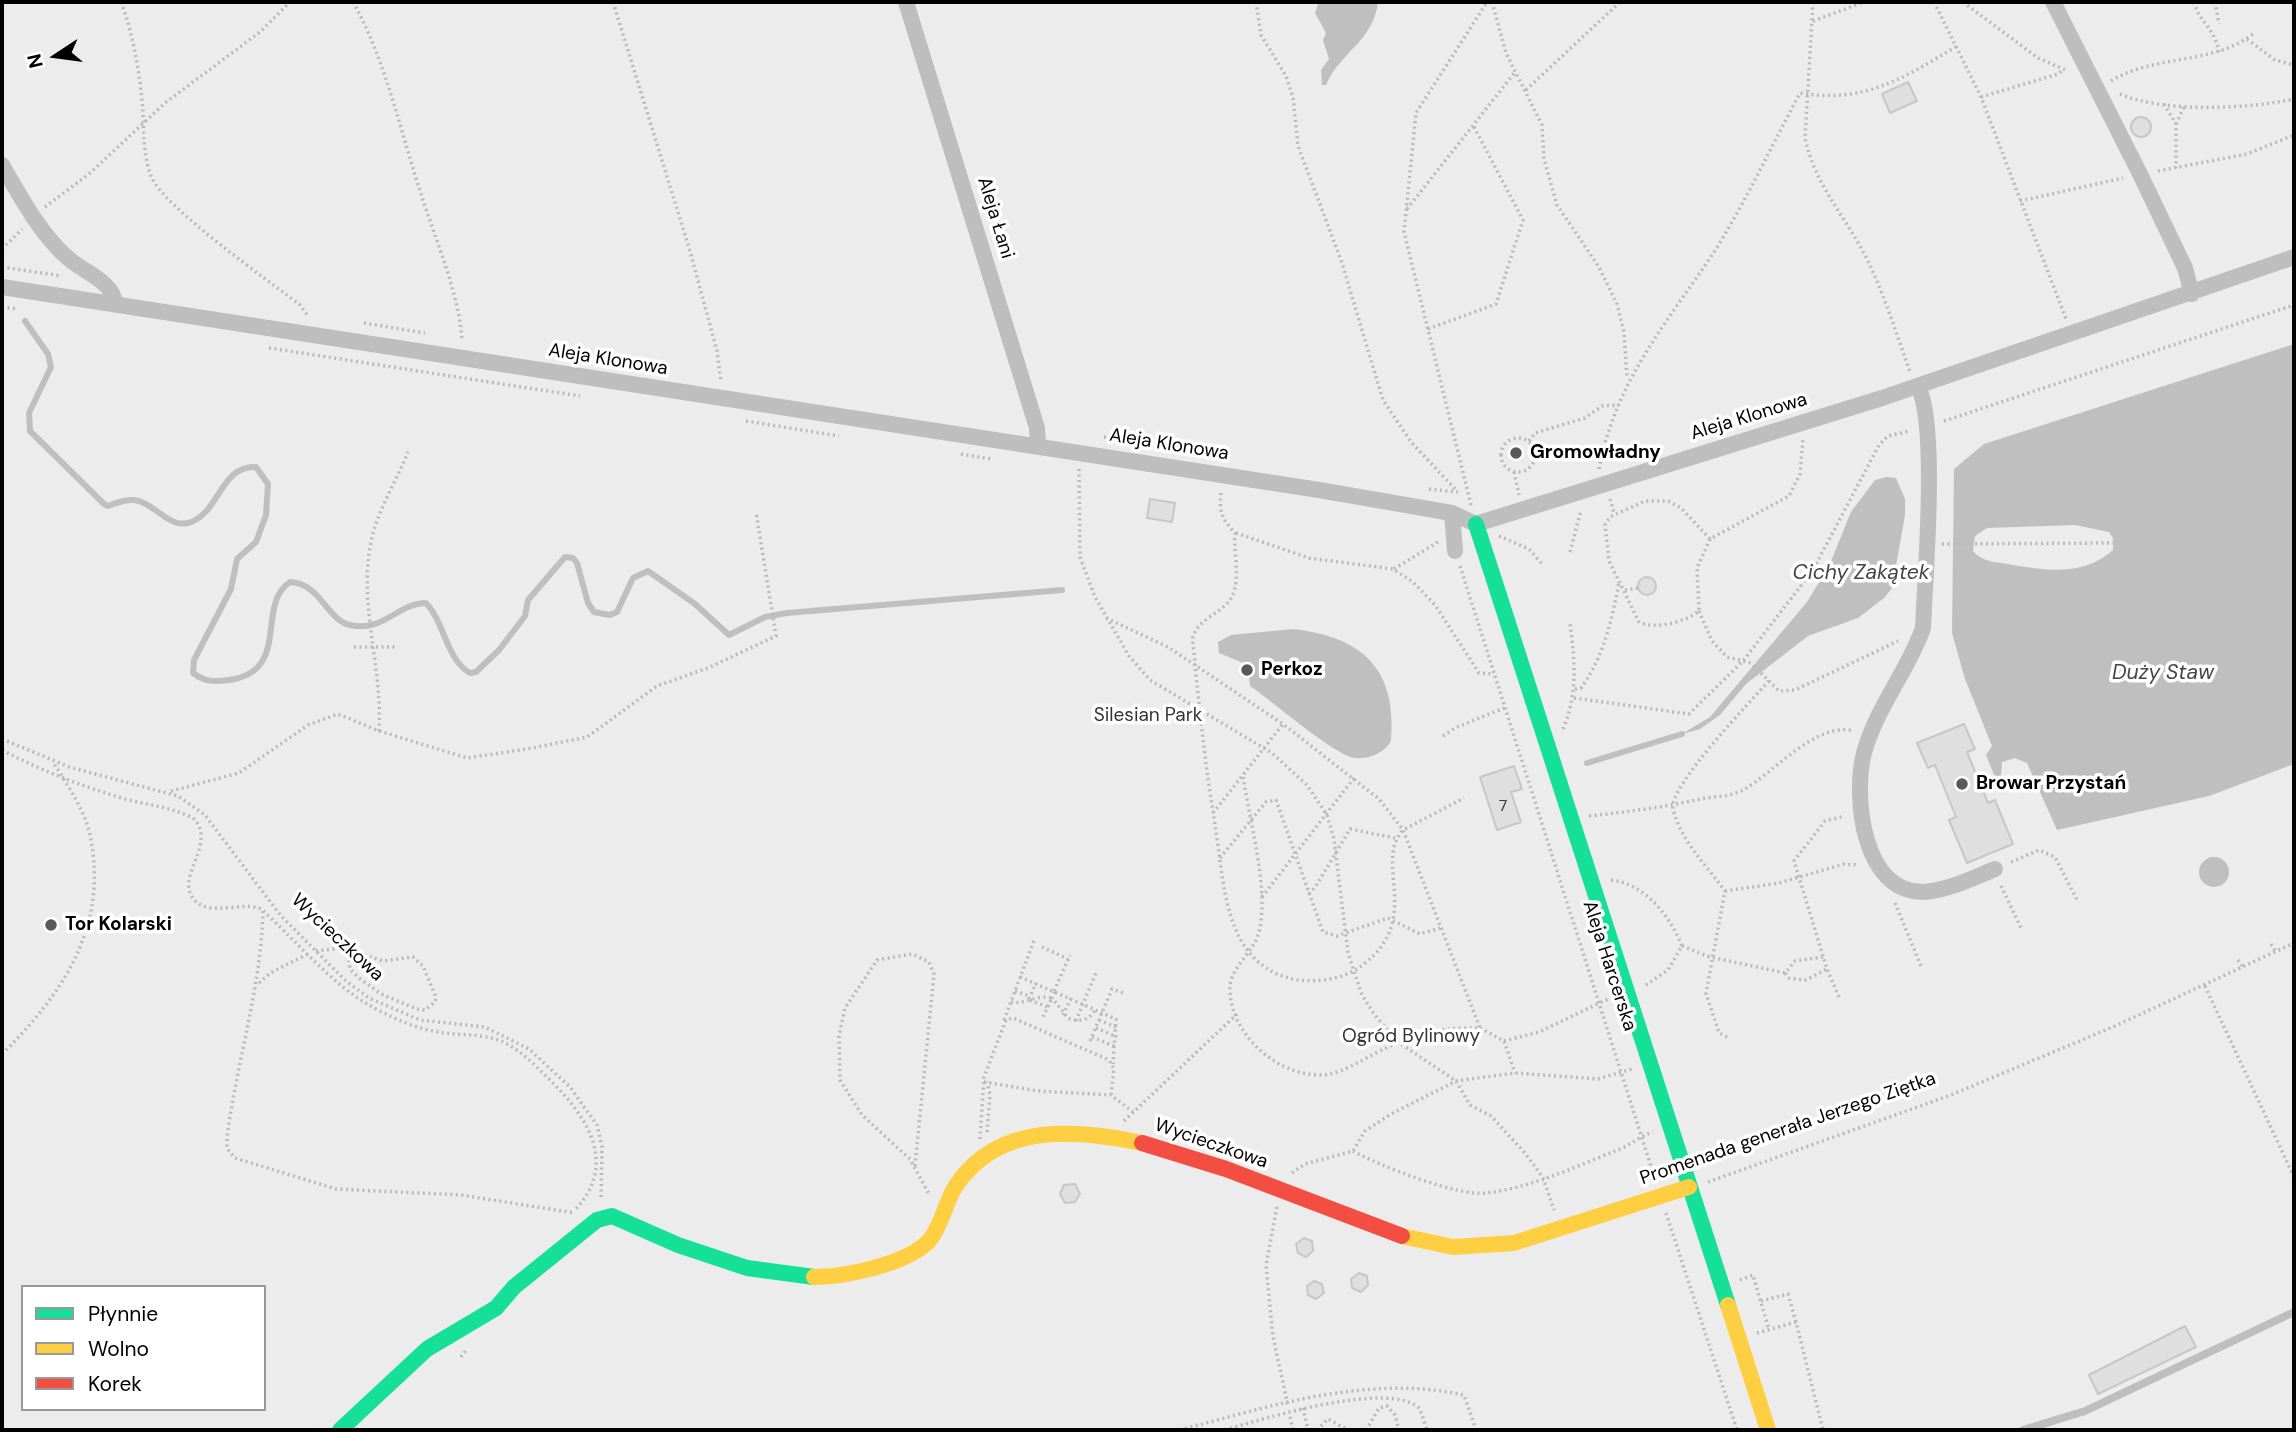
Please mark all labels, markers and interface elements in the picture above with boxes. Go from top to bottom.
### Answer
north arrow [21,21,91,91]
text: N [21,51,49,70]
street label: Aleja Łani [972,175,1018,261]
street label: Aleja Klonowa [547,339,669,381]
street label: Aleja Klonowa [1688,388,1810,446]
street label: Aleja Klonowa [1108,424,1230,466]
place label: Gromowładny [1530,442,1661,464]
marker: Gromowładny [1508,445,1524,461]
water label: Cichy Zakątek [1793,560,1929,586]
place label: Perkoz [1261,659,1322,681]
water label: Duży Staw [2112,660,2214,686]
marker: Perkoz [1239,662,1255,678]
park label: Silesian Park [1094,705,1202,727]
place label: Browar Przystań [1976,773,2126,795]
marker: Browar Przystań [1954,776,1970,792]
house number: 7 [1499,797,1507,817]
street label: Wycieczkowa [286,889,388,987]
street label: Aleja Harcerska [1577,898,1641,1034]
place label: Tor Kolarski [65,914,172,936]
marker: Tor Kolarski [43,917,59,933]
park label: Ogród Bylinowy [1342,1026,1480,1048]
street label: Promenada generała Jerzego Ziętka [1637,1068,1939,1190]
street label: Wycieczkowa [1151,1114,1271,1174]
legend [21,1285,266,1411]
text: Płynnie [88,1300,158,1328]
text: Wolno [88,1335,149,1363]
text: Korek [88,1370,142,1398]

